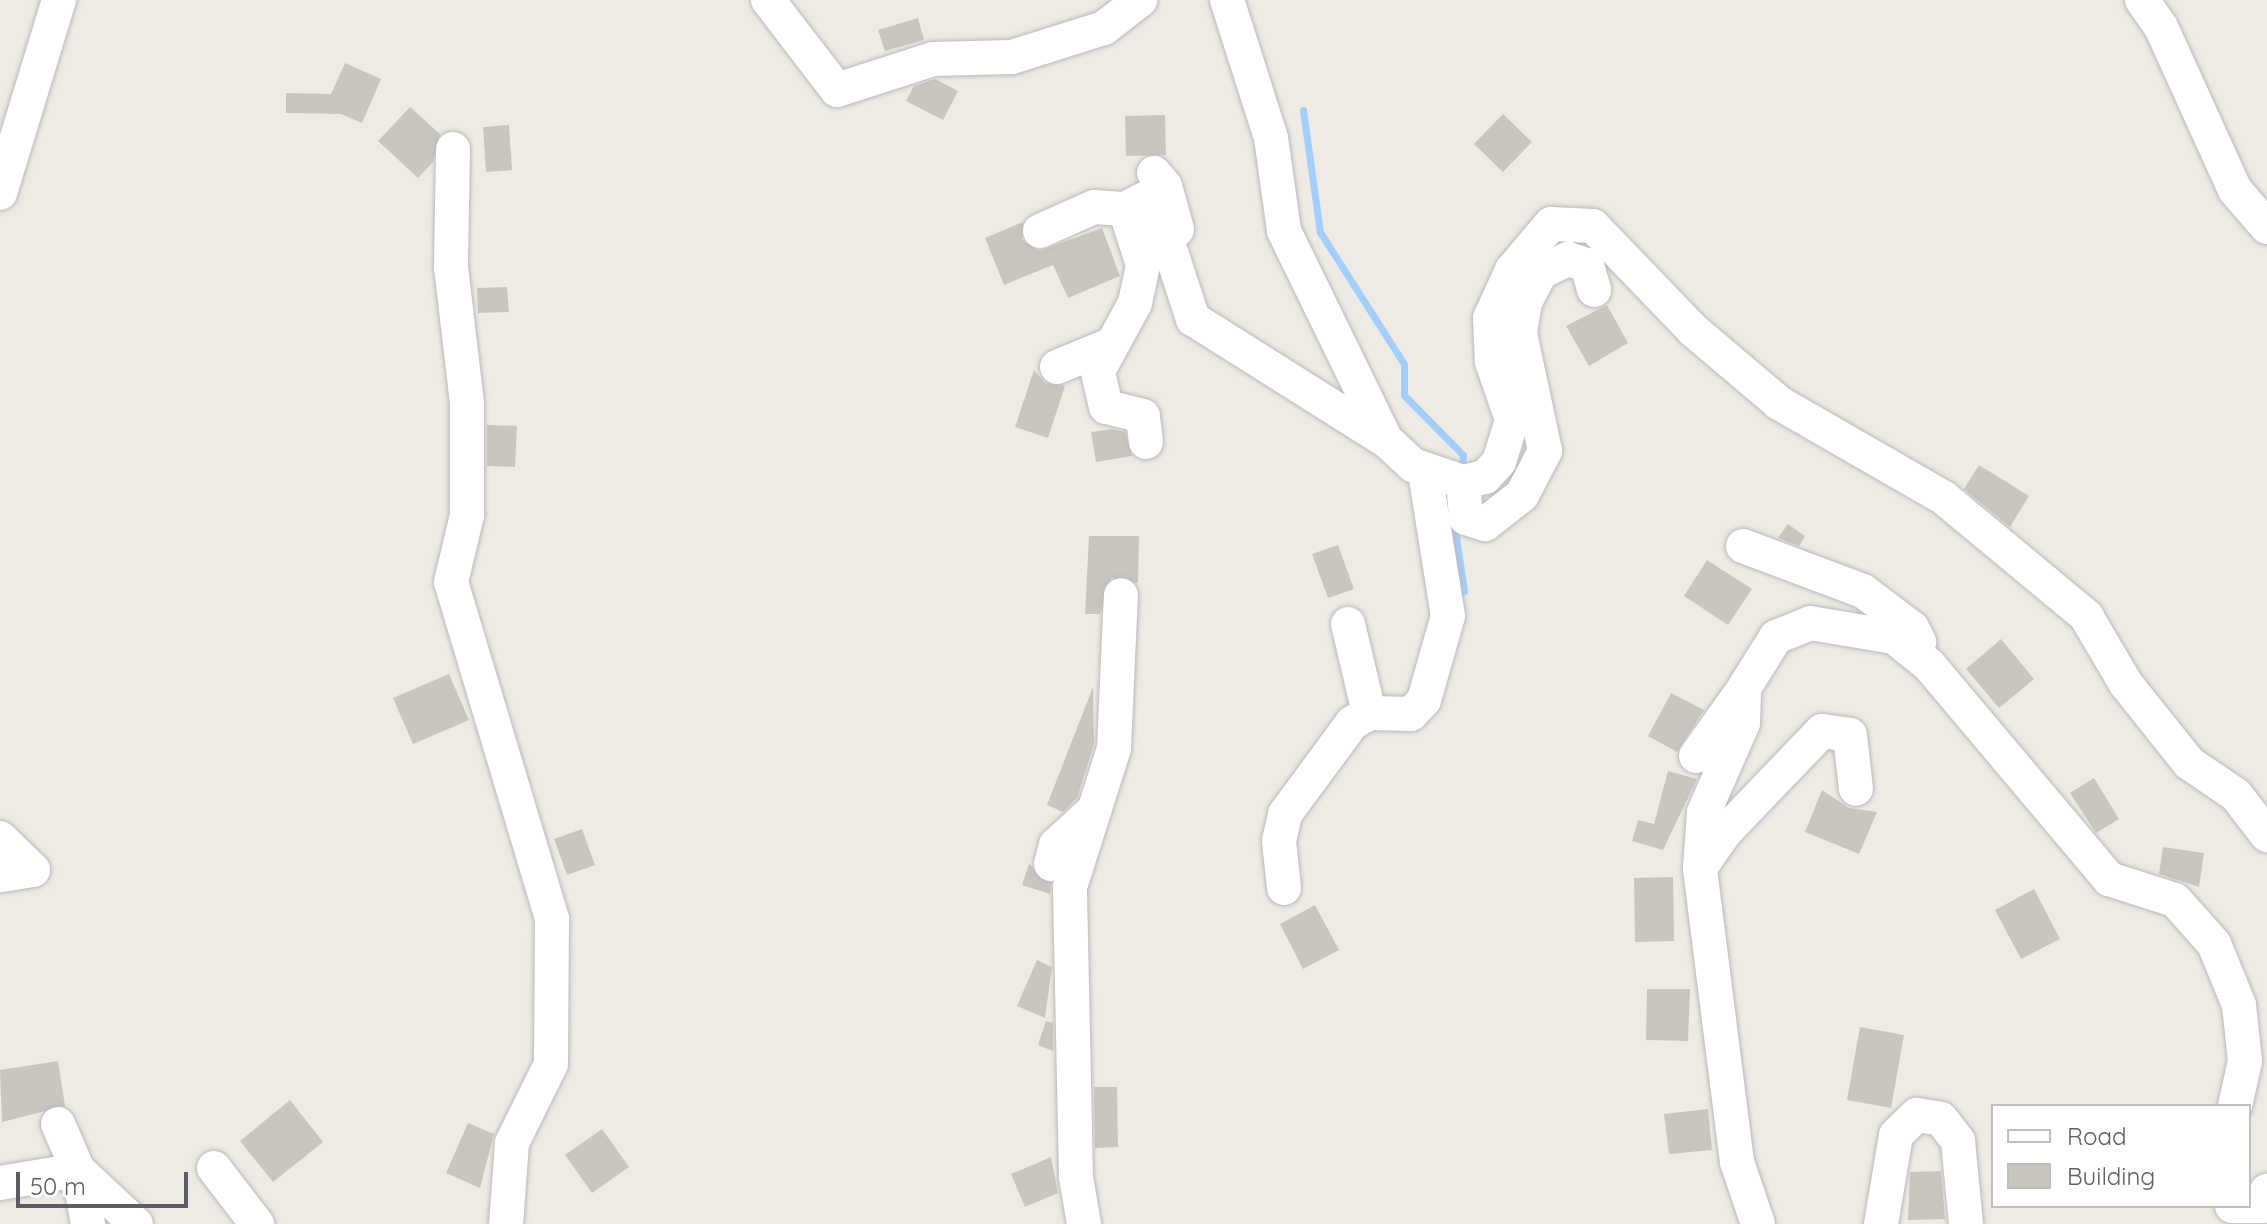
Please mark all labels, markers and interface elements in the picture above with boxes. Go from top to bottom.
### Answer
legend [1991,1104,2251,1208]
text: Road [2067,1121,2127,1151]
scale bar [20,1156,192,1206]
text: Building [2067,1161,2155,1191]
text: 50 m [30,1171,86,1201]

